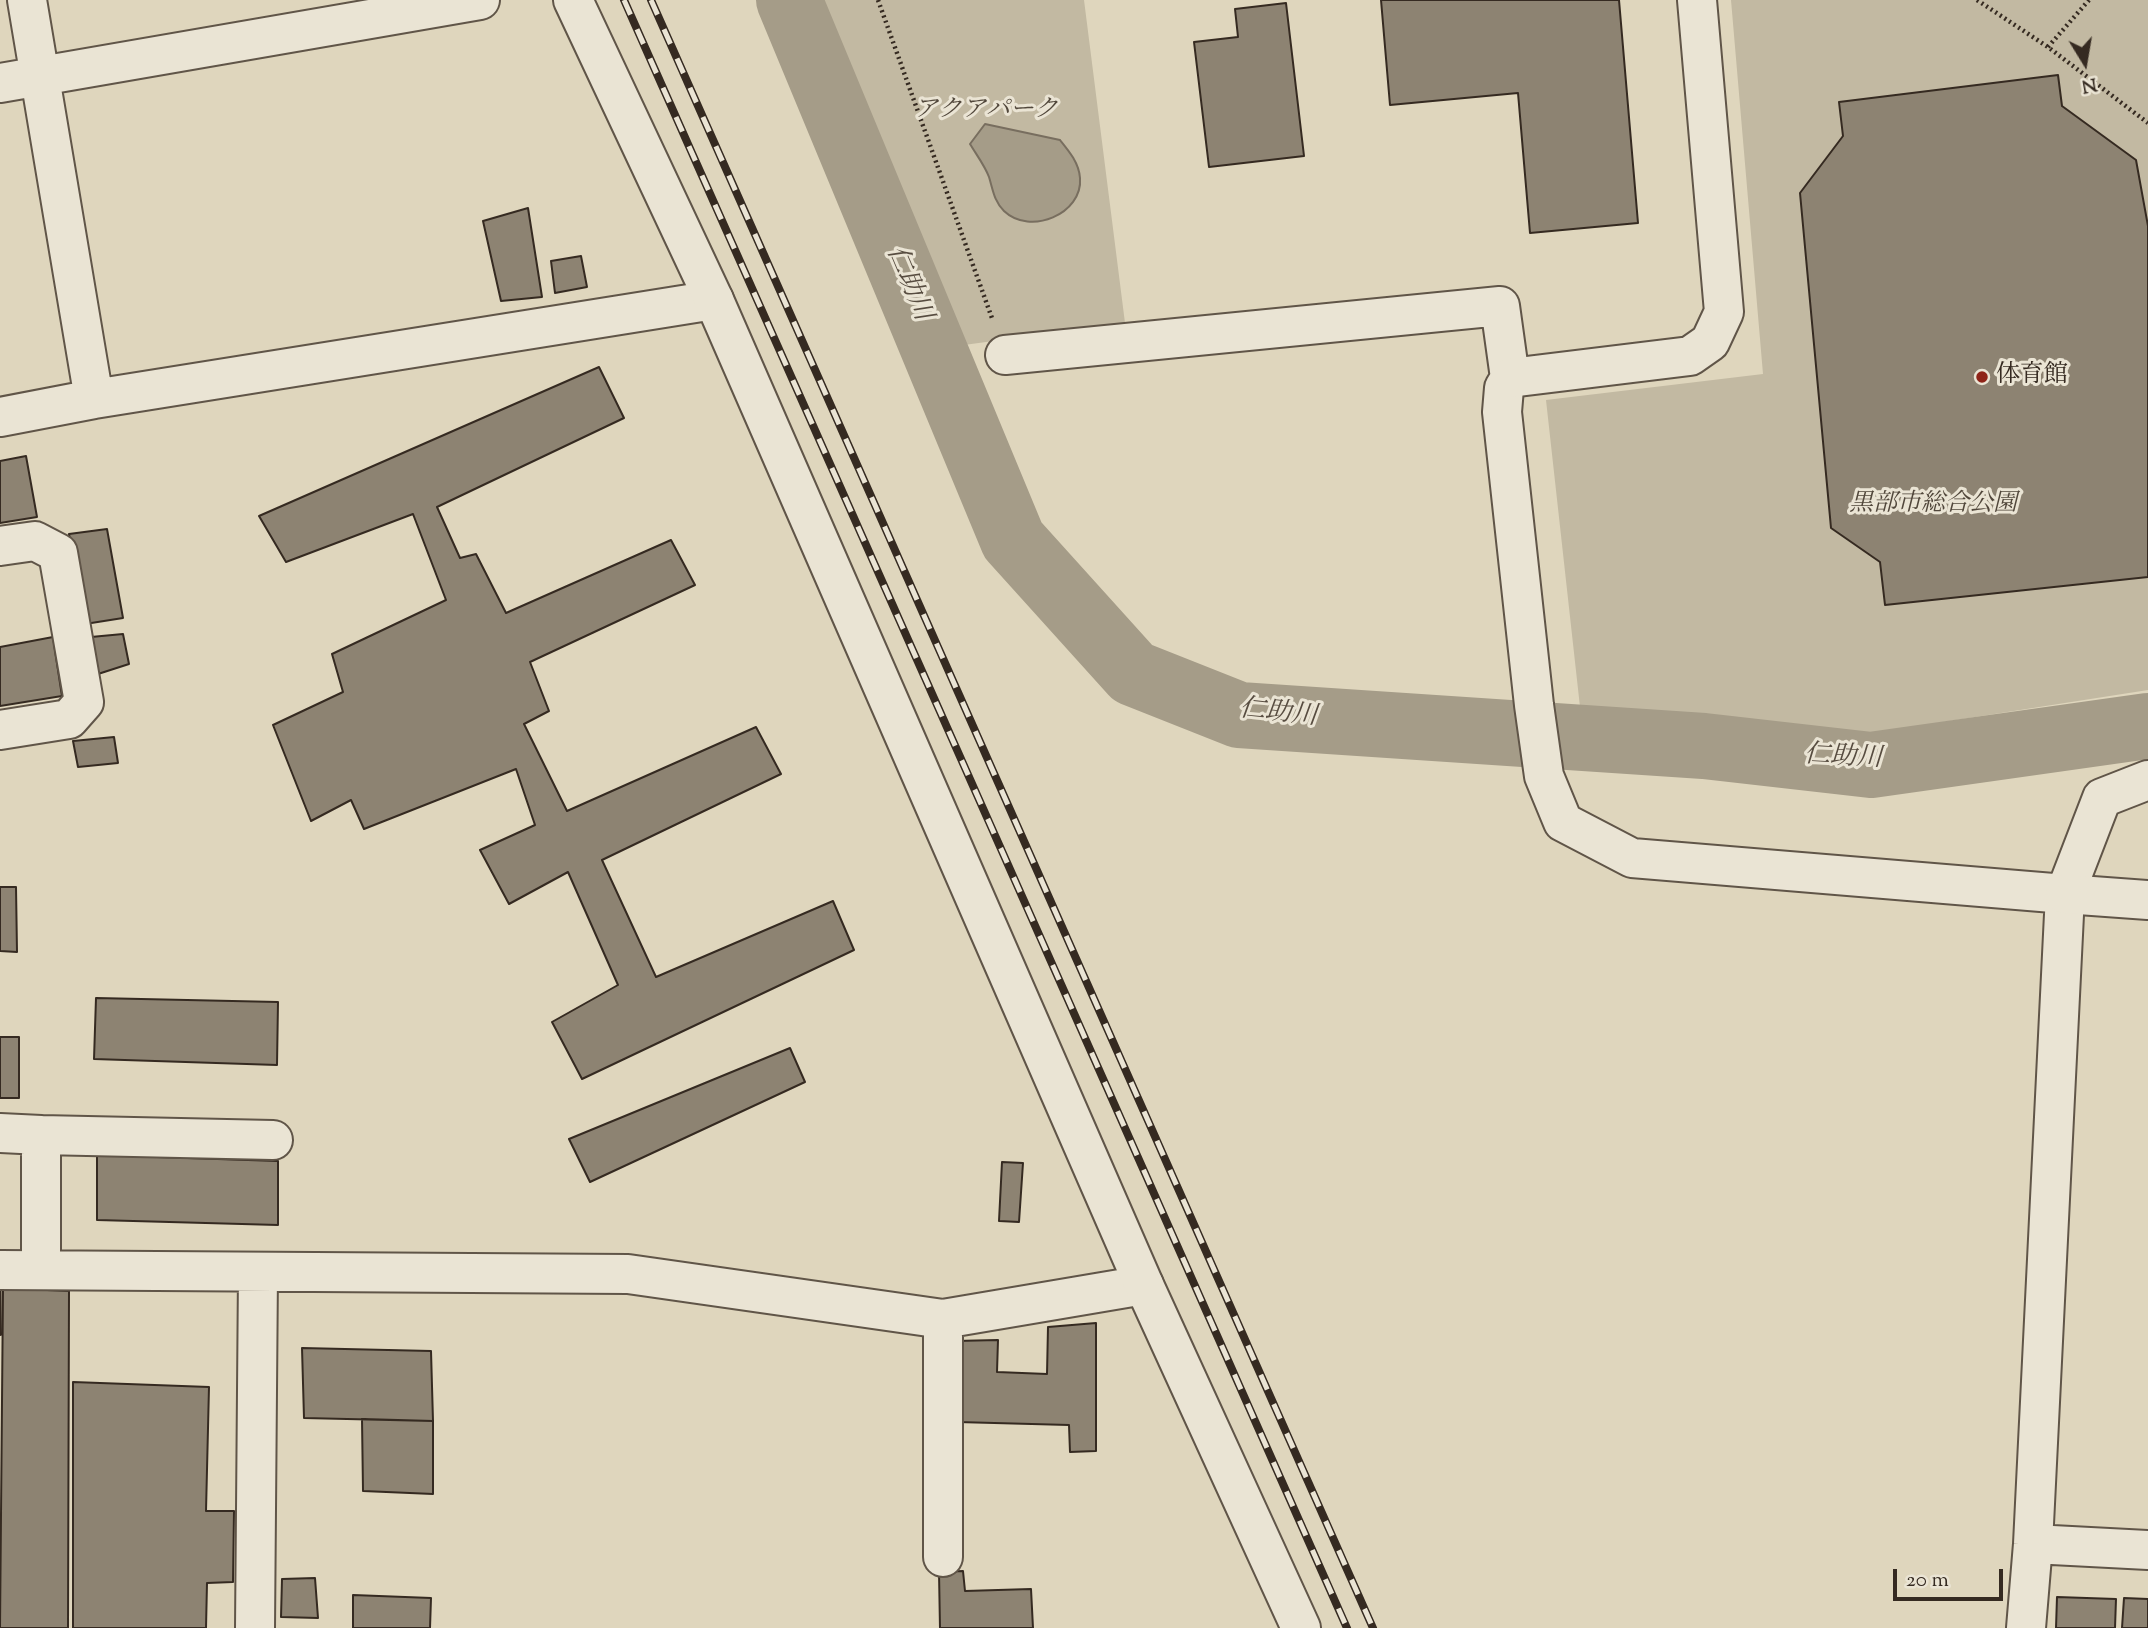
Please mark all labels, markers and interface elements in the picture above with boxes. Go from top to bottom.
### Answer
north arrow [2050,28,2120,98]
text: N [2079,69,2099,99]
park label: アクアパーク [914,98,1058,126]
water label: 仁助川 [877,242,937,326]
place label: 体育館 [1996,363,2068,391]
marker: 体育館 [1974,369,1990,385]
park label: 黒部市総合公園 [1849,492,2017,520]
water label: 仁助川 [1238,695,1318,735]
water label: 仁助川 [1803,741,1883,777]
scale bar [1896,1554,2006,1598]
text: 20 m [1906,1566,1949,1596]

